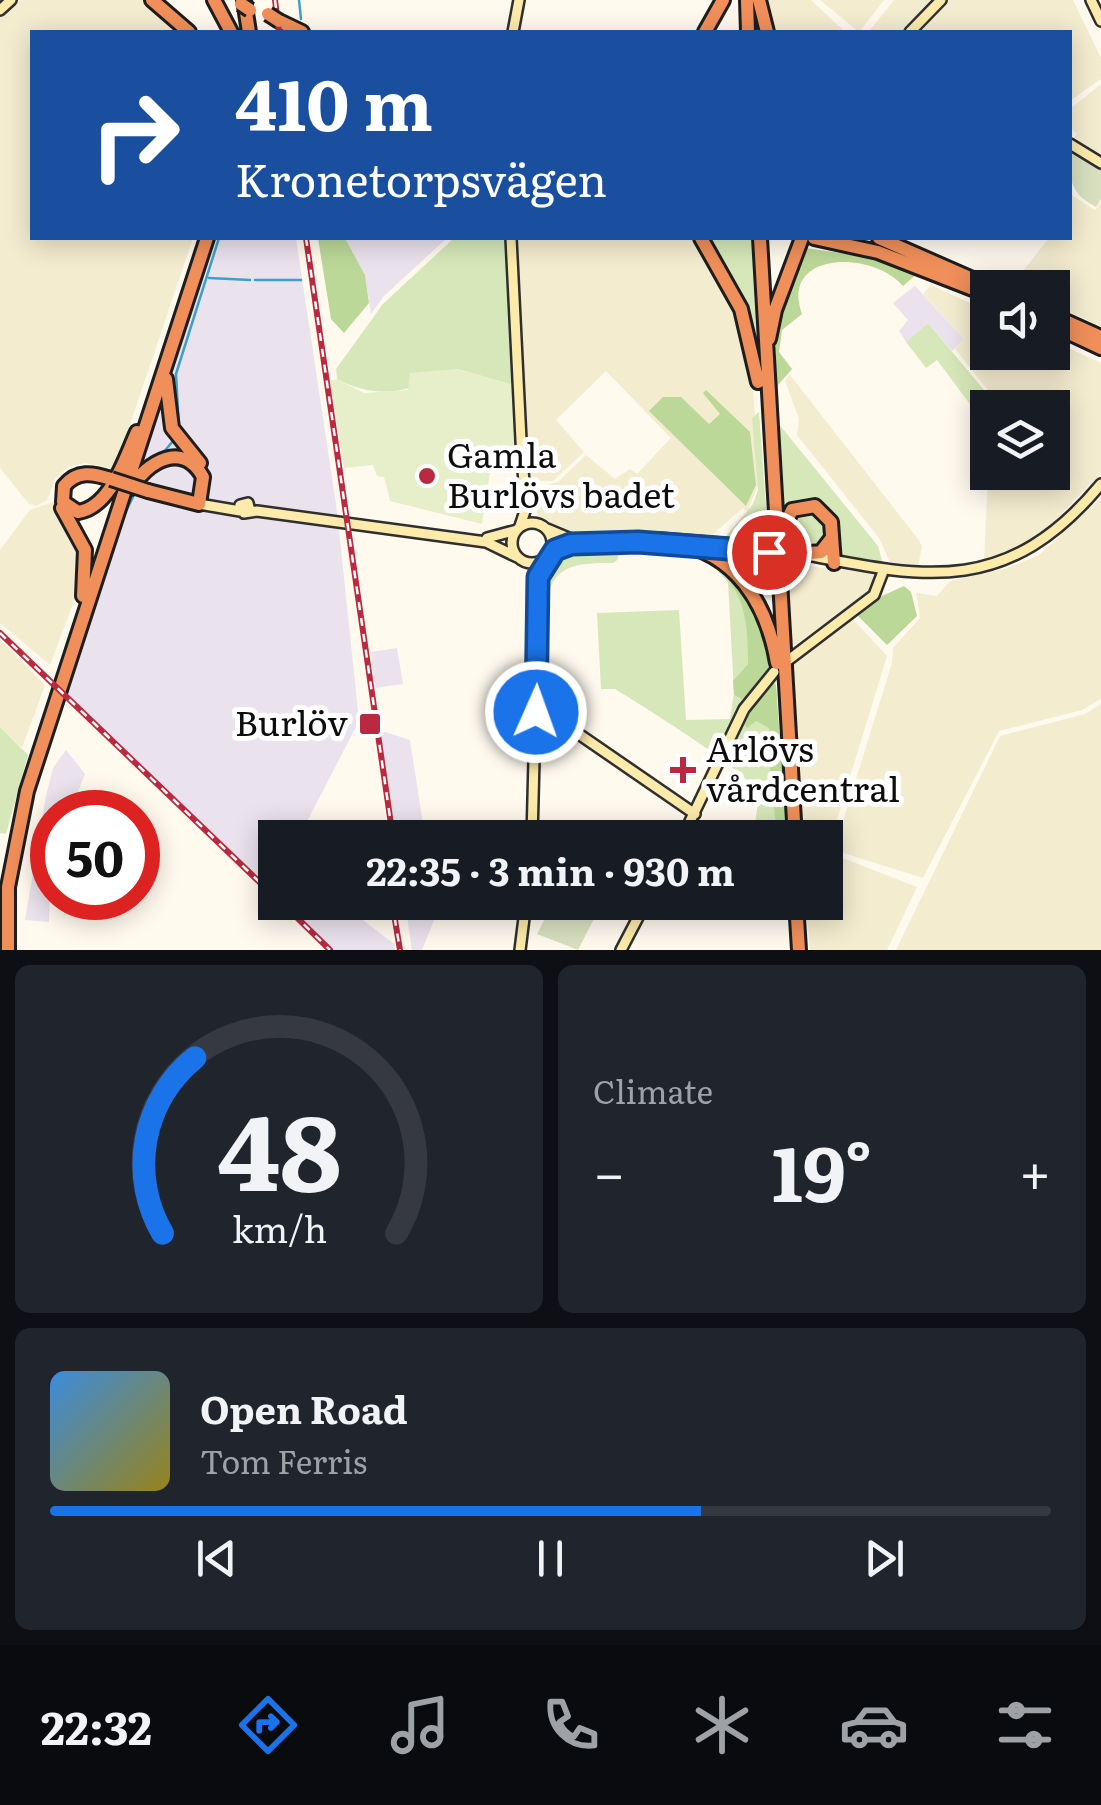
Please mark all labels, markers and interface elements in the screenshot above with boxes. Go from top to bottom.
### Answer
text: 410 m [235,49,433,153]
icon: right [70,70,200,200]
text: Kronetorpsvägen [235,144,607,211]
map controls [970,270,1070,490]
button: sound [970,270,1070,370]
button: layers [970,390,1070,490]
place label: Gamla Burlövs badet [447,427,675,519]
marker: Gamla Burlövs badet [416,465,438,487]
pin [727,510,812,595]
icon: arrive [742,525,797,580]
position arrow [484,660,588,764]
place label: Burlöv [235,695,348,747]
marker: Burlöv [357,711,383,737]
place label: Arlövs vårdcentral [706,721,900,813]
marker: Arlövs vårdcentral [670,757,696,783]
speed limit sign: 50 [30,790,160,920]
text: 22:35 · 3 min · 930 m [366,841,735,898]
text: Climate [593,1066,713,1114]
text: 48 [217,1069,341,1223]
text: 19° [772,1114,872,1225]
text: − [593,1129,625,1211]
text: + [1019,1129,1051,1211]
text: km/h [231,1201,327,1254]
text: Open Road [200,1379,408,1436]
text: Tom Ferris [200,1436,367,1484]
icon: previous [189,1531,244,1586]
icon: pause [523,1531,578,1586]
icon: next [857,1531,912,1586]
icon: directions [233,1690,303,1760]
icon: music [385,1690,455,1760]
icon: phone [536,1690,606,1760]
icon: climate [687,1690,757,1760]
icon: car [839,1690,909,1760]
icon: filters [990,1690,1060,1760]
text: 22:32 [41,1692,152,1759]

